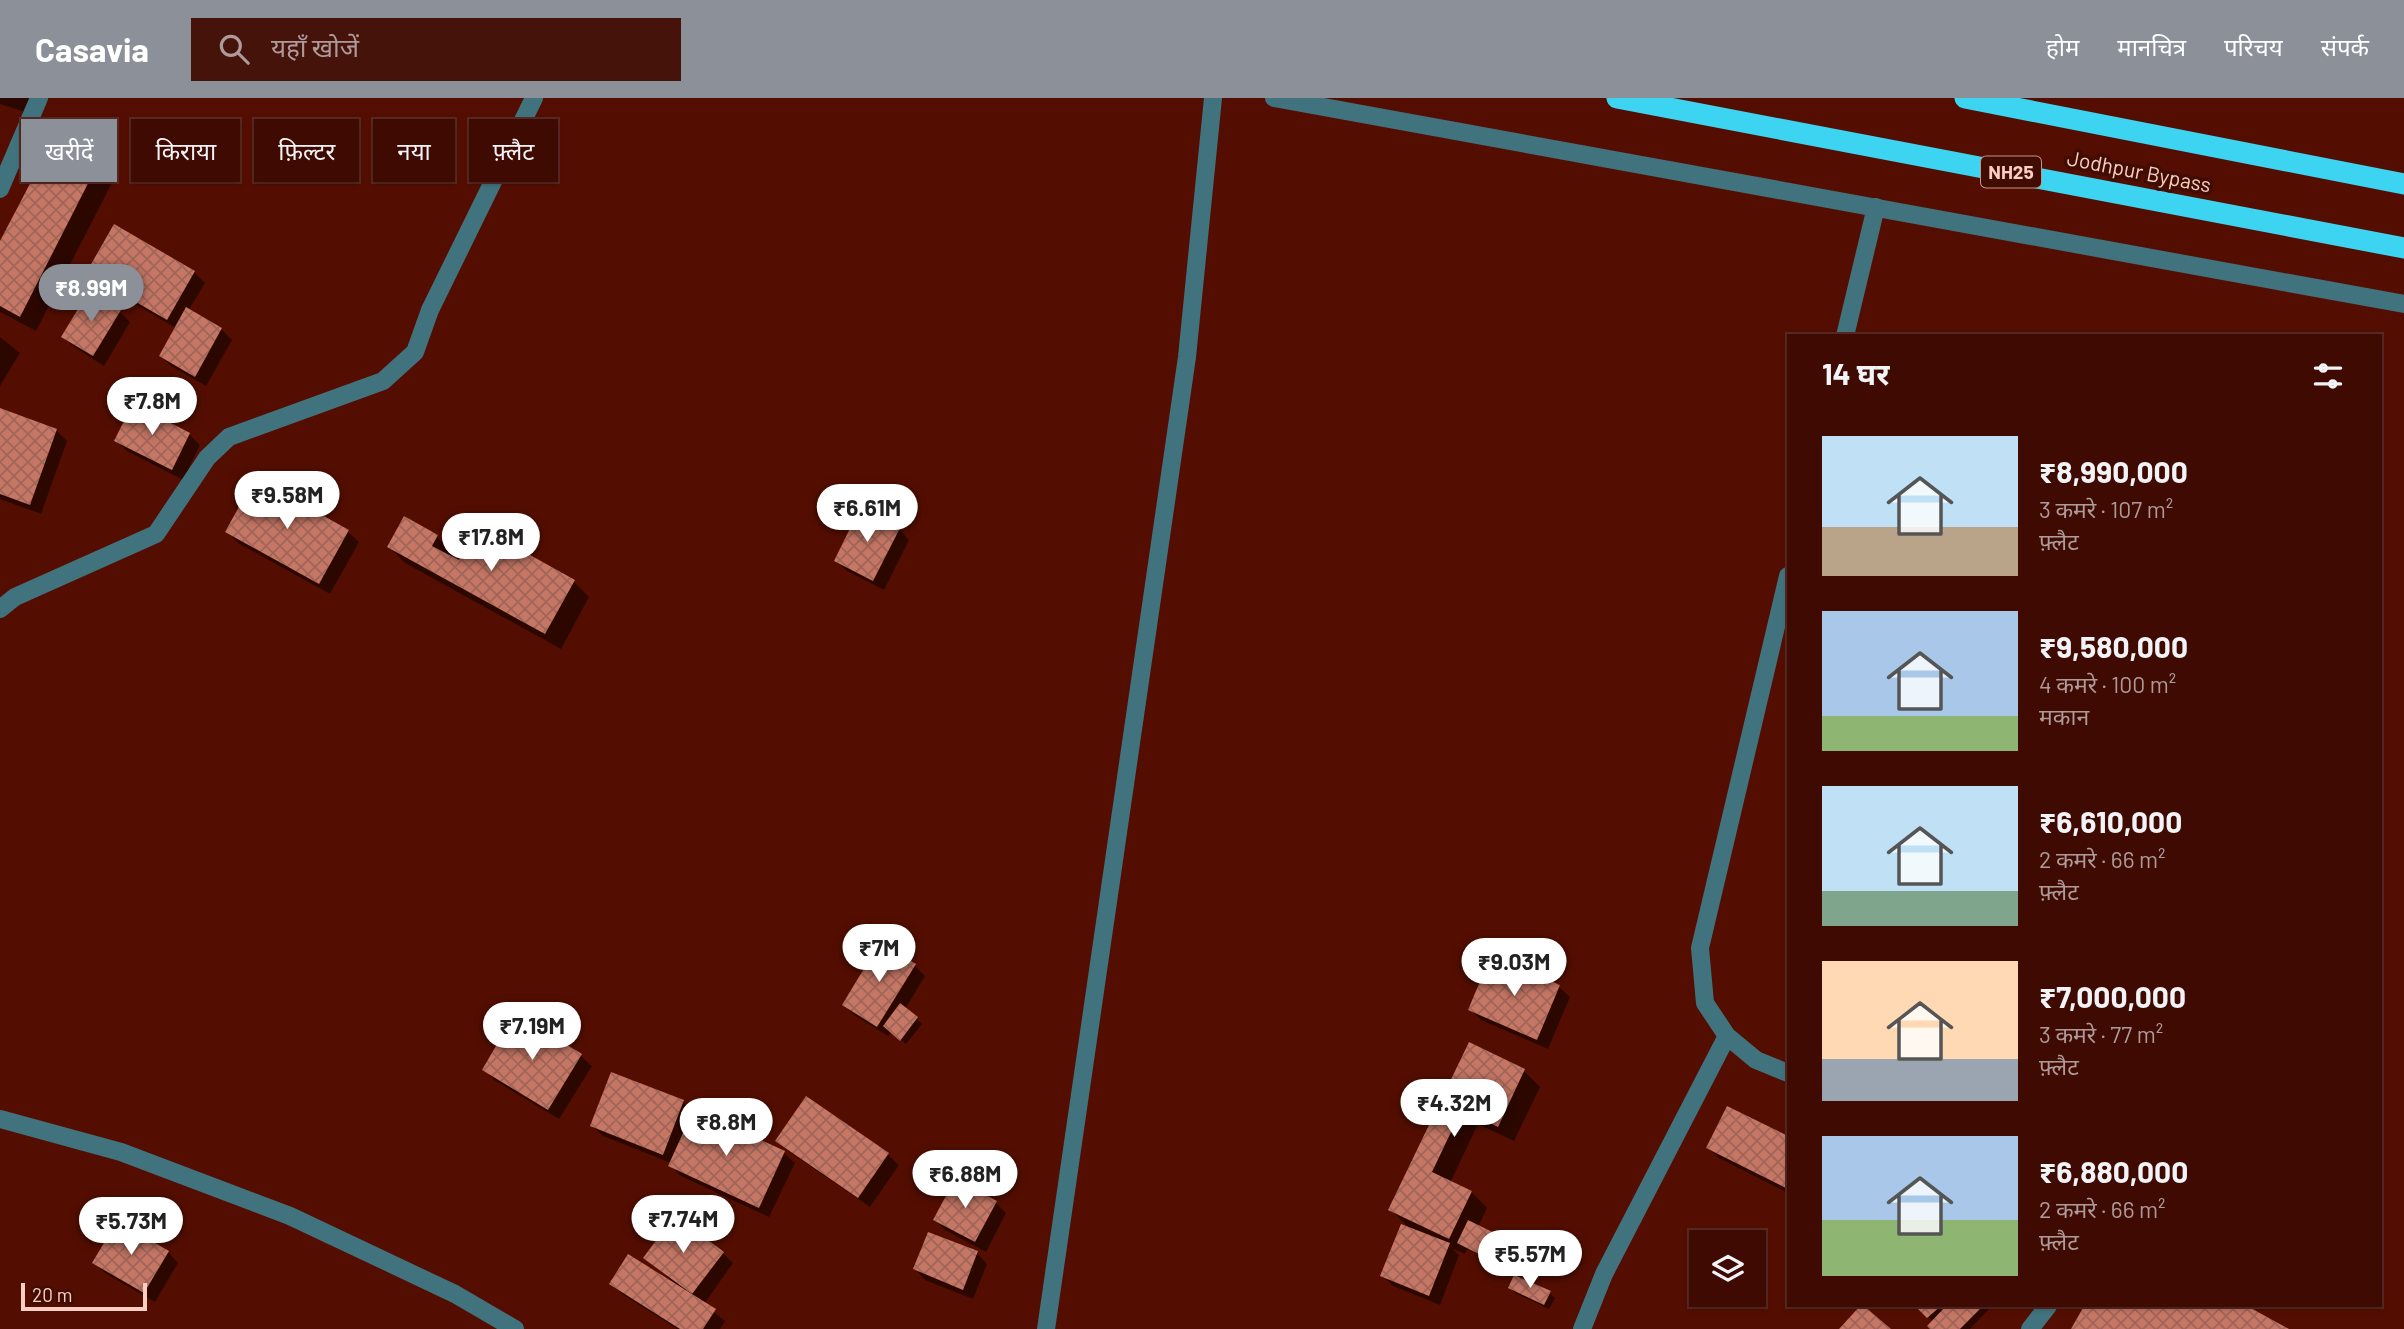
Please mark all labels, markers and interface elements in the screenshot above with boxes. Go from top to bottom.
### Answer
search box [191,18,681,81]
text: Casavia [35,29,149,69]
icon: search [215,30,253,68]
text: यहाँ खोजें [271,31,359,62]
text: होम [2046,32,2079,61]
text: मानचित्र [2117,32,2186,61]
text: परिचय [2224,32,2283,61]
text: संपर्क [2321,32,2369,61]
chip: खरीदें [21,119,117,182]
chip: किराया [131,119,240,182]
chip: फ़िल्टर [254,119,359,182]
chip: नया [373,119,455,182]
chip: फ़्लैट [469,119,558,182]
street label: Jodhpur Bypass [2065,144,2213,197]
road number: NH25 [1981,156,2041,188]
pin: ₹8.99M [34,264,148,324]
text: ₹8.99M [55,273,127,301]
text: 14 घर [1822,355,1889,391]
icon: filters [2309,357,2347,395]
pin: ₹7.8M [103,378,201,437]
text: ₹7.8M [123,386,181,414]
text: ₹8,990,000 [2039,453,2188,489]
icon: home [1878,464,1962,548]
pin: ₹9.58M [230,472,344,531]
text: ₹9.58M [251,480,323,508]
pin: ₹6.61M [810,484,924,544]
text: ₹6.61M [833,493,901,521]
text: 3 कमरे · 107 m² [2039,495,2173,523]
pin: ₹17.8M [434,514,548,573]
text: ₹17.8M [458,522,524,550]
text: फ़्लैट [2039,527,2079,555]
text: ₹9,580,000 [2039,628,2188,664]
icon: home [1878,639,1962,723]
text: 4 कमरे · 100 m² [2039,670,2176,698]
text: मकान [2039,702,2089,730]
text: ₹6,610,000 [2039,803,2182,839]
icon: home [1878,814,1962,898]
text: 2 कमरे · 66 m² [2039,845,2166,873]
text: फ़्लैट [2039,877,2079,905]
pin: ₹7M [845,924,913,984]
text: ₹7M [858,933,900,961]
pin: ₹9.03M [1457,939,1571,998]
text: ₹9.03M [1478,947,1550,975]
text: ₹7,000,000 [2039,978,2186,1014]
icon: home [1878,989,1962,1073]
pin: ₹7.19M [475,1002,589,1062]
text: ₹7.19M [499,1011,565,1039]
text: 3 कमरे · 77 m² [2039,1020,2163,1048]
text: फ़्लैट [2039,1052,2079,1080]
pin: ₹4.32M [1397,1080,1511,1139]
text: ₹4.32M [1416,1088,1492,1116]
pin: ₹8.8M [677,1098,775,1158]
text: ₹8.8M [696,1107,756,1135]
pin: ₹6.88M [908,1150,1022,1210]
text: ₹6,880,000 [2039,1153,2188,1189]
text: ₹6.88M [928,1159,1002,1187]
icon: home [1878,1164,1962,1248]
text: 2 कमरे · 66 m² [2039,1195,2166,1223]
pin: ₹7.74M [626,1196,740,1255]
pin: ₹5.73M [74,1198,188,1257]
text: ₹7.74M [647,1204,719,1232]
text: ₹5.73M [95,1206,167,1234]
text: फ़्लैट [2039,1227,2079,1255]
pin: ₹5.57M [1473,1230,1587,1290]
map controls [1689,1230,1766,1307]
button: layers [1689,1230,1766,1307]
text: ₹5.57M [1494,1239,1566,1267]
scale bar [21,1280,147,1312]
text: 20 m [32,1283,72,1306]

